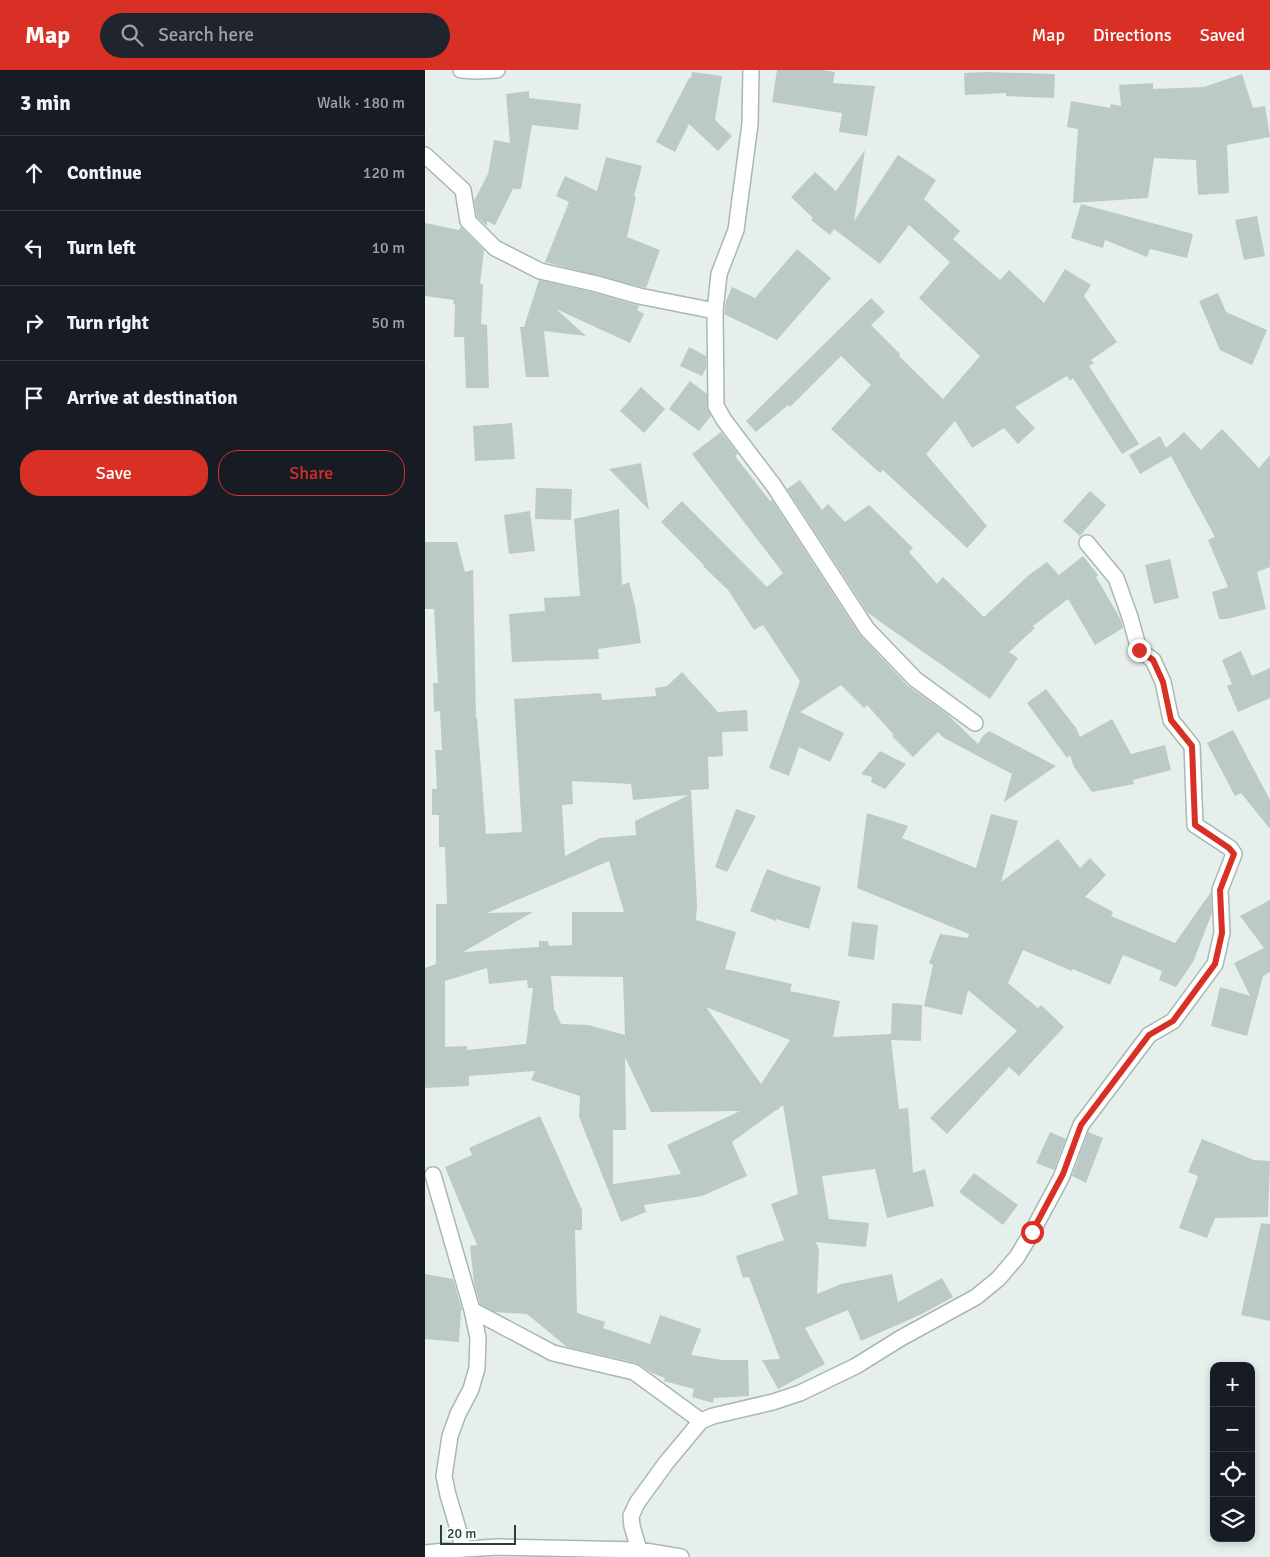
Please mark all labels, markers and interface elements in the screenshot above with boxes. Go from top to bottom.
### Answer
search box [100,13,450,58]
text: Map [25,20,70,50]
icon: search [118,21,146,49]
text: Search here [158,23,254,47]
text: Map [1032,24,1065,46]
text: Directions [1093,24,1172,46]
text: Saved [1200,24,1245,46]
text: 3 min [20,90,71,116]
text: Walk · 180 m [317,93,405,113]
icon: ahead [20,159,48,187]
text: Continue [67,161,142,185]
text: 120 m [363,163,405,183]
icon: left [20,234,48,262]
text: Turn left [67,236,136,260]
text: 10 m [371,238,405,258]
icon: right [20,309,48,337]
text: Turn right [67,311,149,335]
text: 50 m [371,313,405,333]
icon: arrive [20,384,48,412]
text: Arrive at destination [67,386,238,410]
button: Save [20,450,208,496]
button: Share [218,450,405,496]
route end [1128,639,1151,662]
route start [1021,1221,1044,1244]
map controls [1210,1362,1255,1542]
button: + [1210,1362,1255,1407]
button: − [1210,1407,1255,1452]
button: locate [1210,1452,1255,1497]
button: layers [1210,1497,1255,1542]
scale bar [440,1522,516,1545]
text: 20 m [447,1525,476,1542]

